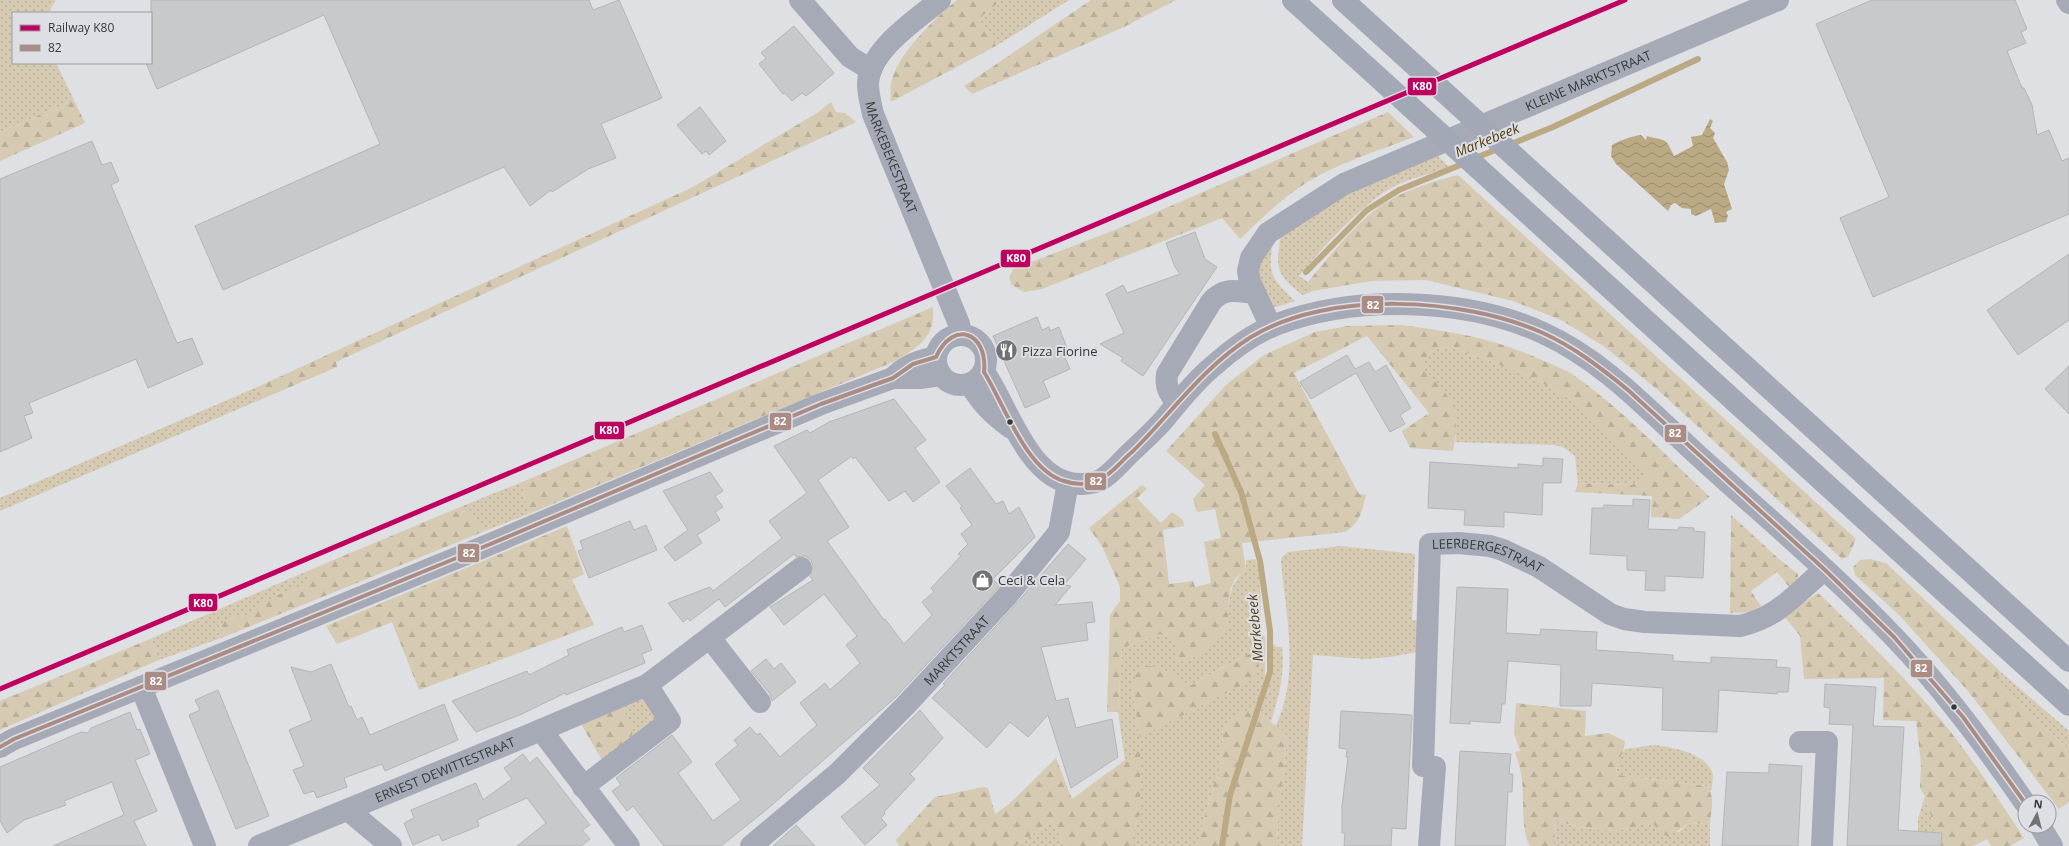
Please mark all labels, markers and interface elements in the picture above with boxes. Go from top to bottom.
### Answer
legend [12,12,152,64]
text: Railway K80 [48,19,114,36]
text: 82 [48,39,62,56]
street label: KLEINE MARKTSTRAAT [1522,46,1655,115]
line badge: K80 [1407,77,1437,96]
text: K80 [1412,78,1432,93]
street label: MARKEBEKESTRAAT [861,99,922,217]
water label: Markebeek [1452,118,1523,161]
line badge: K80 [1000,249,1031,268]
text: K80 [1006,250,1026,265]
line badge: 82 [1361,295,1384,314]
text: 82 [1367,297,1379,312]
restaurant icon: Pizza Fiorine [993,338,1019,364]
place label: Pizza Fiorine [1022,342,1098,360]
line badge: 82 [769,412,792,431]
text: 82 [774,413,786,428]
unlabelled marker [1005,417,1015,427]
line badge: K80 [594,421,625,440]
text: K80 [599,422,619,437]
line badge: 82 [1664,424,1687,443]
text: 82 [1669,425,1681,440]
line badge: 82 [1084,472,1107,491]
text: 82 [1090,473,1102,488]
street label: LEERBERGESTRAAT [1431,534,1548,577]
line badge: 82 [457,543,480,563]
text: 82 [463,545,475,560]
shop icon: Ceci & Cela [970,567,996,593]
place label: Ceci & Cela [998,571,1065,589]
water label: Markebeek [1242,592,1267,663]
line badge: K80 [188,593,218,612]
text: K80 [193,595,213,610]
street label: MARKTSTRAAT [920,611,994,689]
line badge: 82 [1910,659,1933,678]
text: 82 [1915,660,1927,675]
line badge: 82 [144,671,167,691]
text: 82 [150,673,162,688]
unlabelled marker [1949,702,1959,712]
street label: ERNEST DEWITTESTRAAT [372,732,518,806]
north arrow [2017,794,2057,834]
text: N [2033,796,2044,812]

